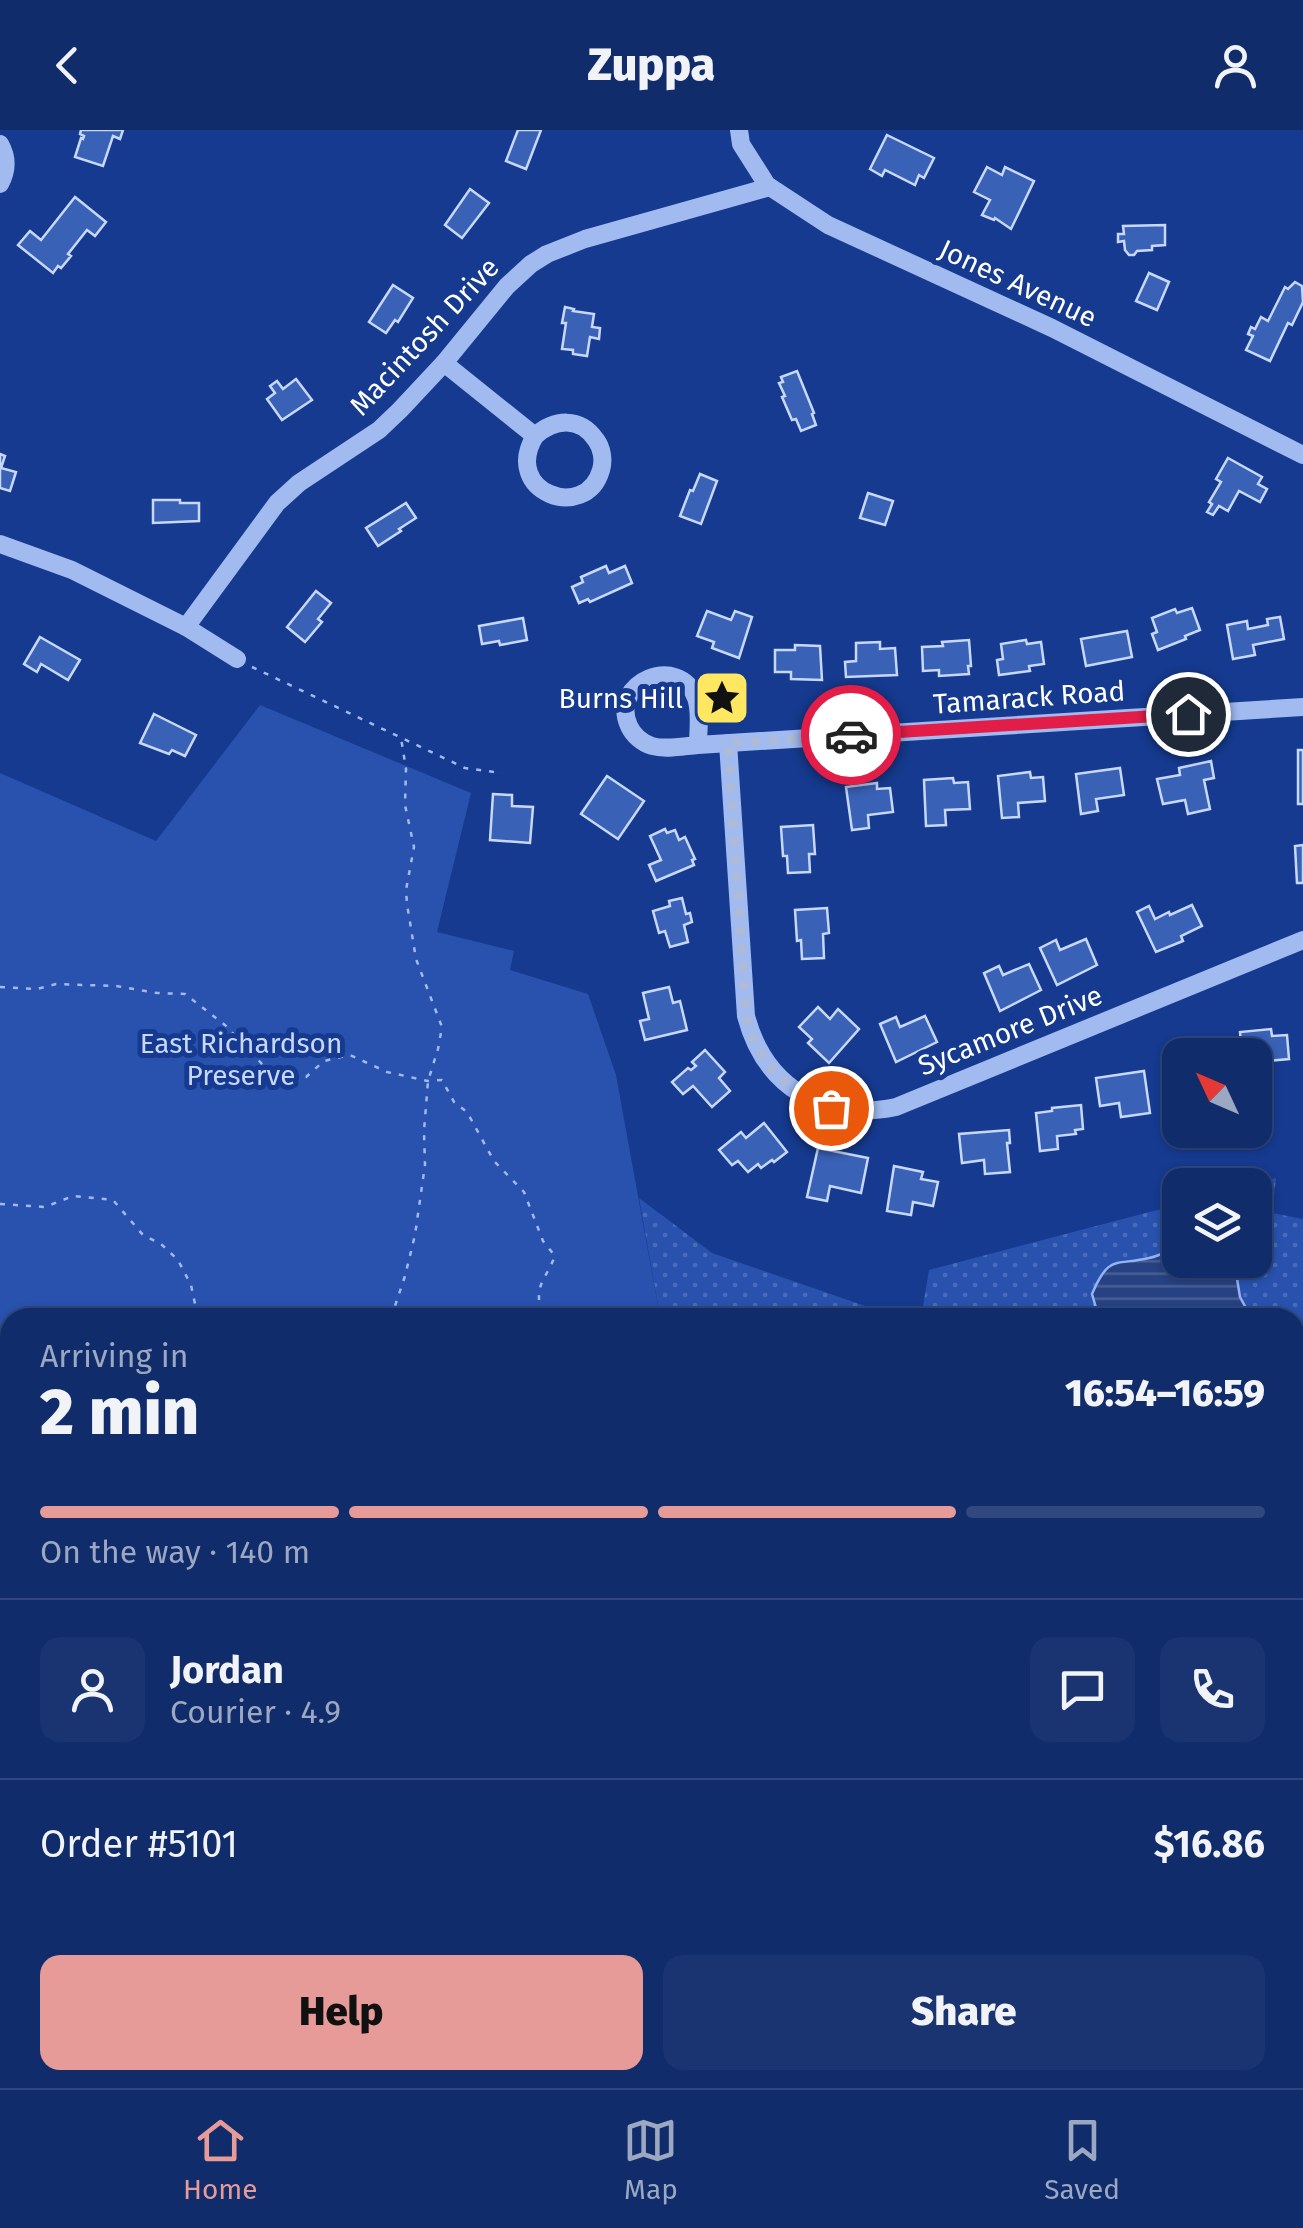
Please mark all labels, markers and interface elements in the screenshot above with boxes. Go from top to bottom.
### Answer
icon: back [40,38,95,93]
text: Zuppa [588,38,715,92]
icon: person [1208,38,1263,93]
street label: Jones Avenue [934,233,1102,334]
street label: Macintosh Drive [343,251,506,422]
place icon: Burns Hill [692,668,752,728]
pin [1146,672,1231,757]
street label: Tamarack Road [932,674,1126,721]
place label: Burns Hill [559,682,683,715]
courier [801,685,901,785]
icon: home [1161,687,1216,742]
icon: car [824,708,879,763]
street label: Sycamore Drive [913,979,1107,1082]
park label: East Richardson Preserve [140,1027,342,1092]
north arrow [1162,1038,1272,1148]
map controls [1162,1038,1272,1278]
pin [789,1066,874,1151]
icon: bag [804,1081,859,1136]
button: layers [1162,1168,1272,1278]
text: Arriving in [40,1337,188,1375]
text: 16:54–16:59 [1065,1370,1265,1416]
text: 2 min [40,1373,199,1451]
text: On the way · 140 m [40,1533,310,1571]
button: person [40,1637,145,1742]
button: chat [1030,1637,1135,1742]
button: phone [1160,1637,1265,1742]
text: Jordan [170,1647,284,1693]
text: Courier · 4.9 [170,1693,341,1731]
text: Order #5101 [40,1821,238,1867]
text: $16.86 [1154,1821,1265,1867]
button: Help [40,1955,643,2070]
button: Share [663,1955,1265,2070]
tab: Home [183,2113,258,2206]
tab: Map [623,2113,678,2206]
tab: Saved [1044,2113,1120,2206]

